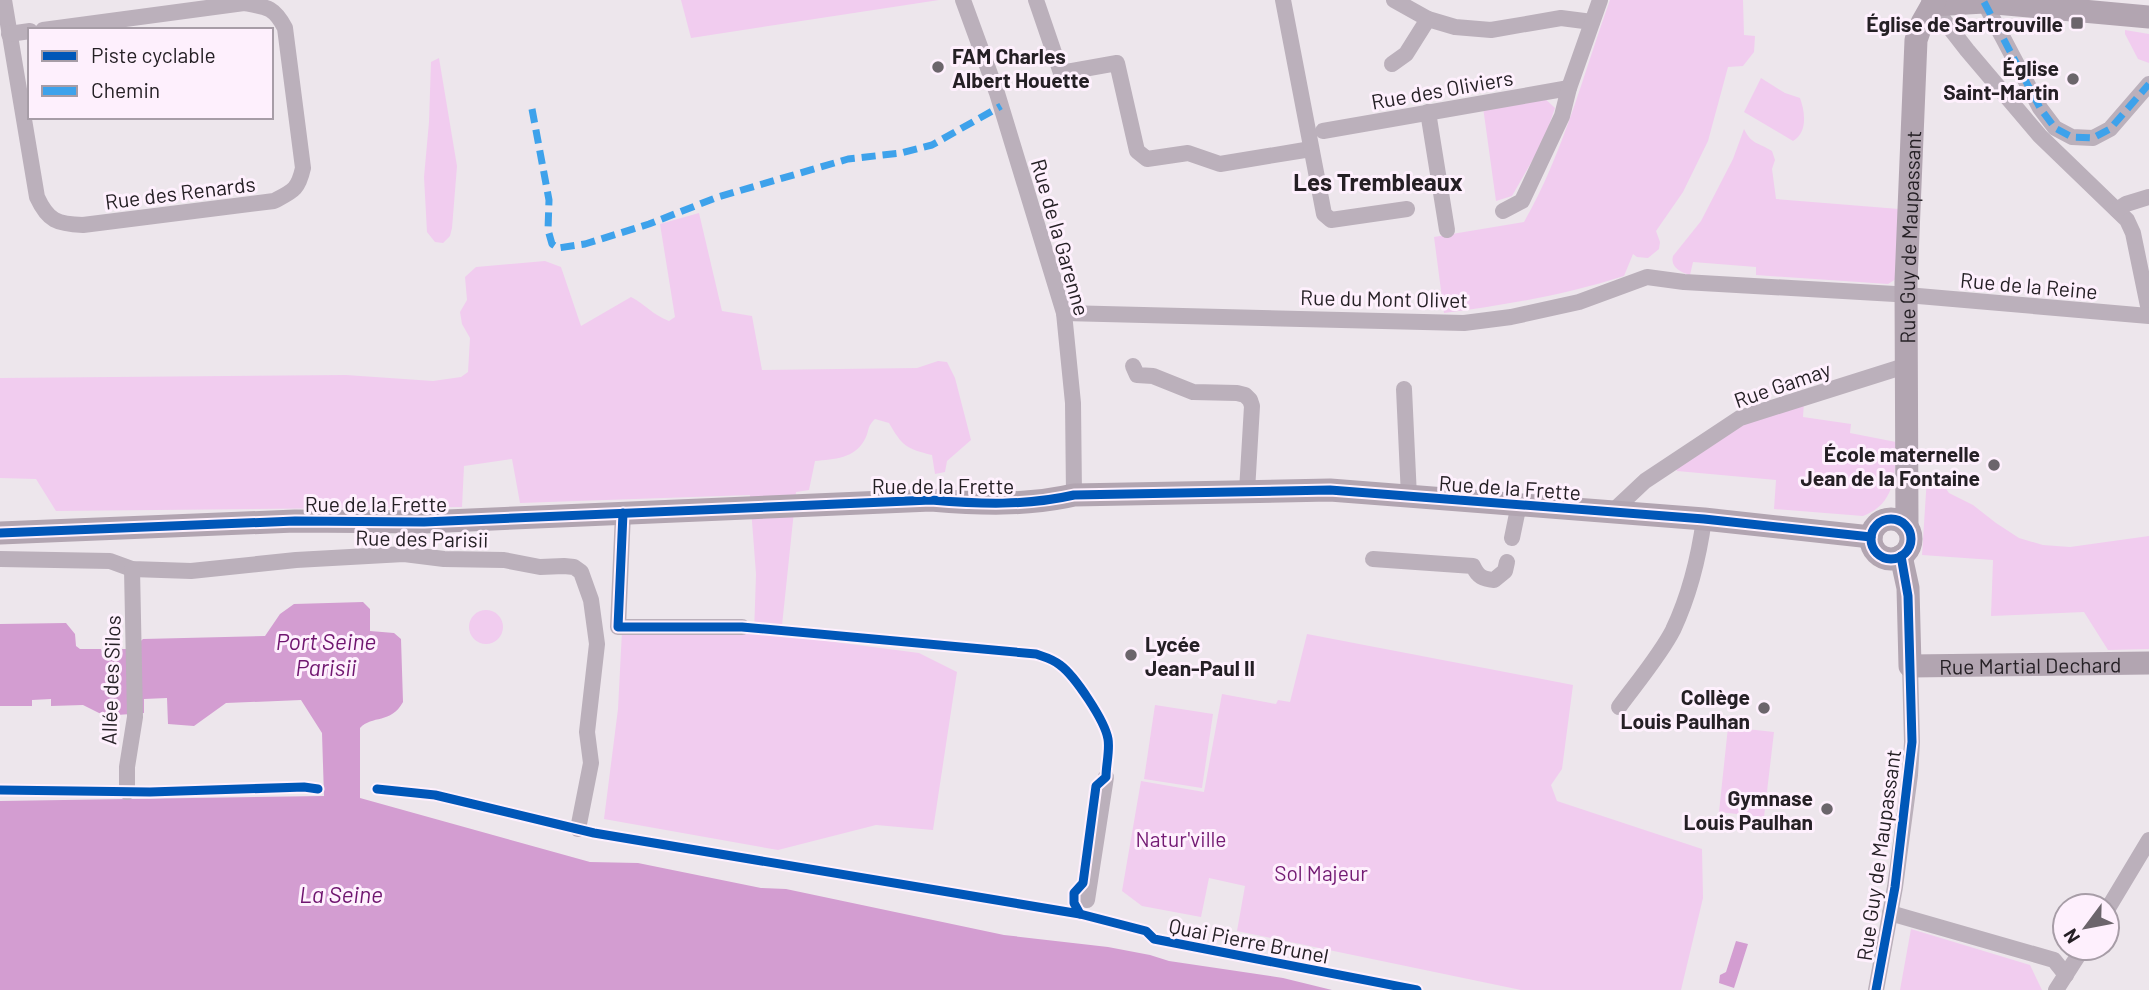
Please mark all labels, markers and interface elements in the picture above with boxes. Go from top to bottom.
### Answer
place label: Église de Sartrouville [1866,11,2063,36]
marker: Église de Sartrouville [2069,15,2085,31]
legend [28,28,273,119]
text: Piste cyclable [91,42,216,67]
place label: FAM Charles Albert Houette [952,43,1090,92]
place label: Église Saint-Martin [1943,55,2059,104]
marker: FAM Charles Albert Houette [930,59,946,75]
street label: Rue des Oliviers [1369,64,1515,114]
marker: Église Saint-Martin [2065,71,2081,87]
text: Chemin [91,77,160,102]
street label: Rue Guy de Maupassant [1893,130,1925,344]
street label: Rue de la Garenne [1027,156,1095,318]
district label: Les Trembleaux [1293,167,1463,196]
street label: Rue des Renards [103,170,257,214]
street label: Rue de la Reine [1959,267,2099,303]
street label: Rue du Mont Olivet [1300,284,1468,312]
street label: Rue Gamay [1730,356,1834,412]
place label: École maternelle Jean de la Fontaine [1801,441,1980,490]
marker: École maternelle Jean de la Fontaine [1986,457,2002,473]
street label: Rue de la Frette [1438,470,1582,504]
street label: Rue de la Frette [872,473,1014,498]
street label: Rue de la Frette [305,491,447,516]
street label: Rue des Parisii [355,524,489,552]
street label: Allée des Silos [95,615,125,745]
water label: Port Seine Parisii [276,627,376,681]
place label: Lycée Jean-Paul II [1145,631,1255,680]
marker: Lycée Jean-Paul II [1123,647,1139,663]
street label: Rue Martial Dechard [1939,651,2121,678]
place label: Collège Louis Paulhan [1621,684,1750,733]
marker: Collège Louis Paulhan [1756,700,1772,716]
street label: Rue Guy de Maupassant [1851,748,1905,962]
place label: Gymnase Louis Paulhan [1684,785,1813,834]
marker: Gymnase Louis Paulhan [1819,801,1835,817]
park label: Natur'ville [1136,826,1227,851]
park label: Sol Majeur [1274,860,1368,885]
water label: La Seine [299,880,383,908]
north arrow [2051,892,2121,962]
street label: Quai Pierre Brunel [1167,912,1331,968]
text: N [2058,925,2084,948]

